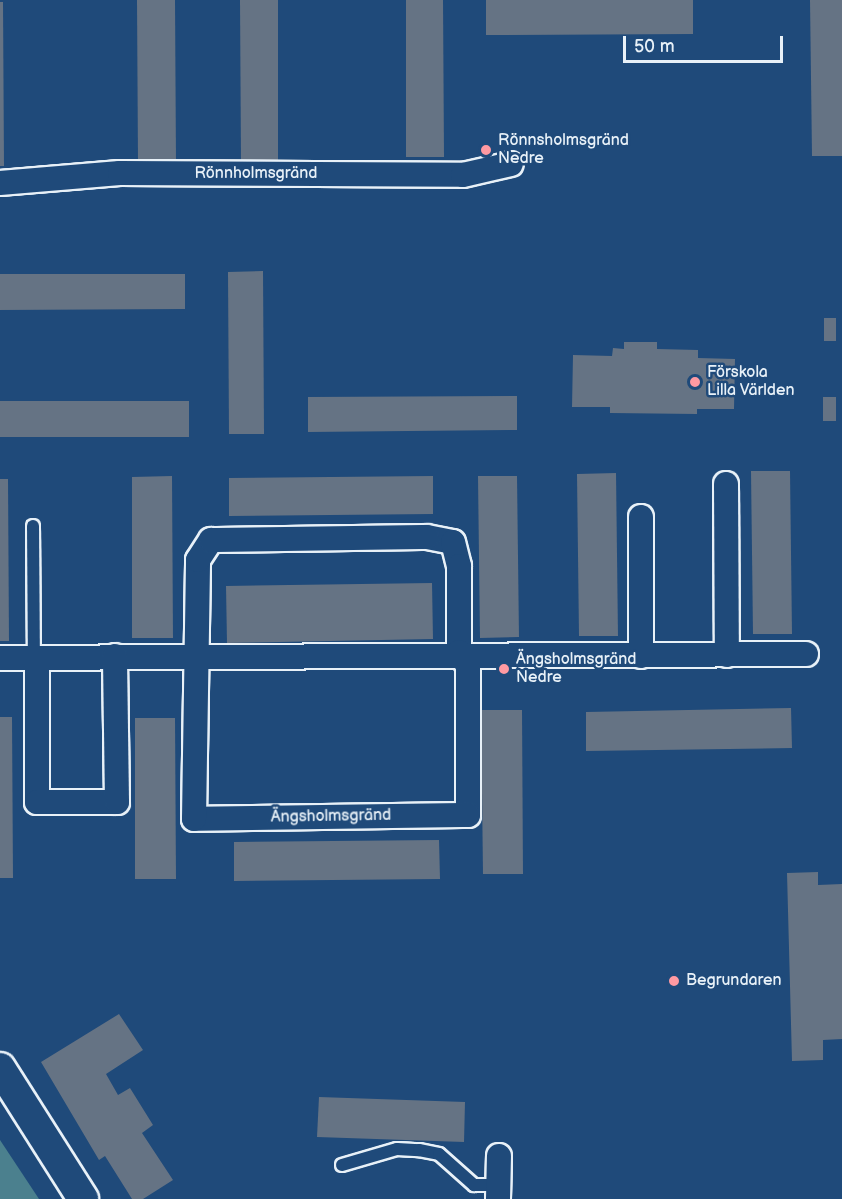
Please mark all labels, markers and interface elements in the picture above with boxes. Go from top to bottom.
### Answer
scale bar [626,24,786,62]
text: 50 m [634,36,675,57]
place label: Rönnsholmsgränd Nedre [498,131,629,169]
marker: Rönnsholmsgränd Nedre [479,143,493,157]
street label: Rönnholmsgränd [194,164,318,184]
place label: Förskola Lilla Världen [707,363,795,401]
marker: Förskola Lilla Världen [688,375,702,389]
place label: Ängsholmsgränd Nedre [516,650,636,688]
marker: Ängsholmsgränd Nedre [497,662,511,676]
street label: Ängsholmsgränd [271,806,391,828]
place label: Begrundaren [686,971,782,991]
marker: Begrundaren [667,974,681,988]

